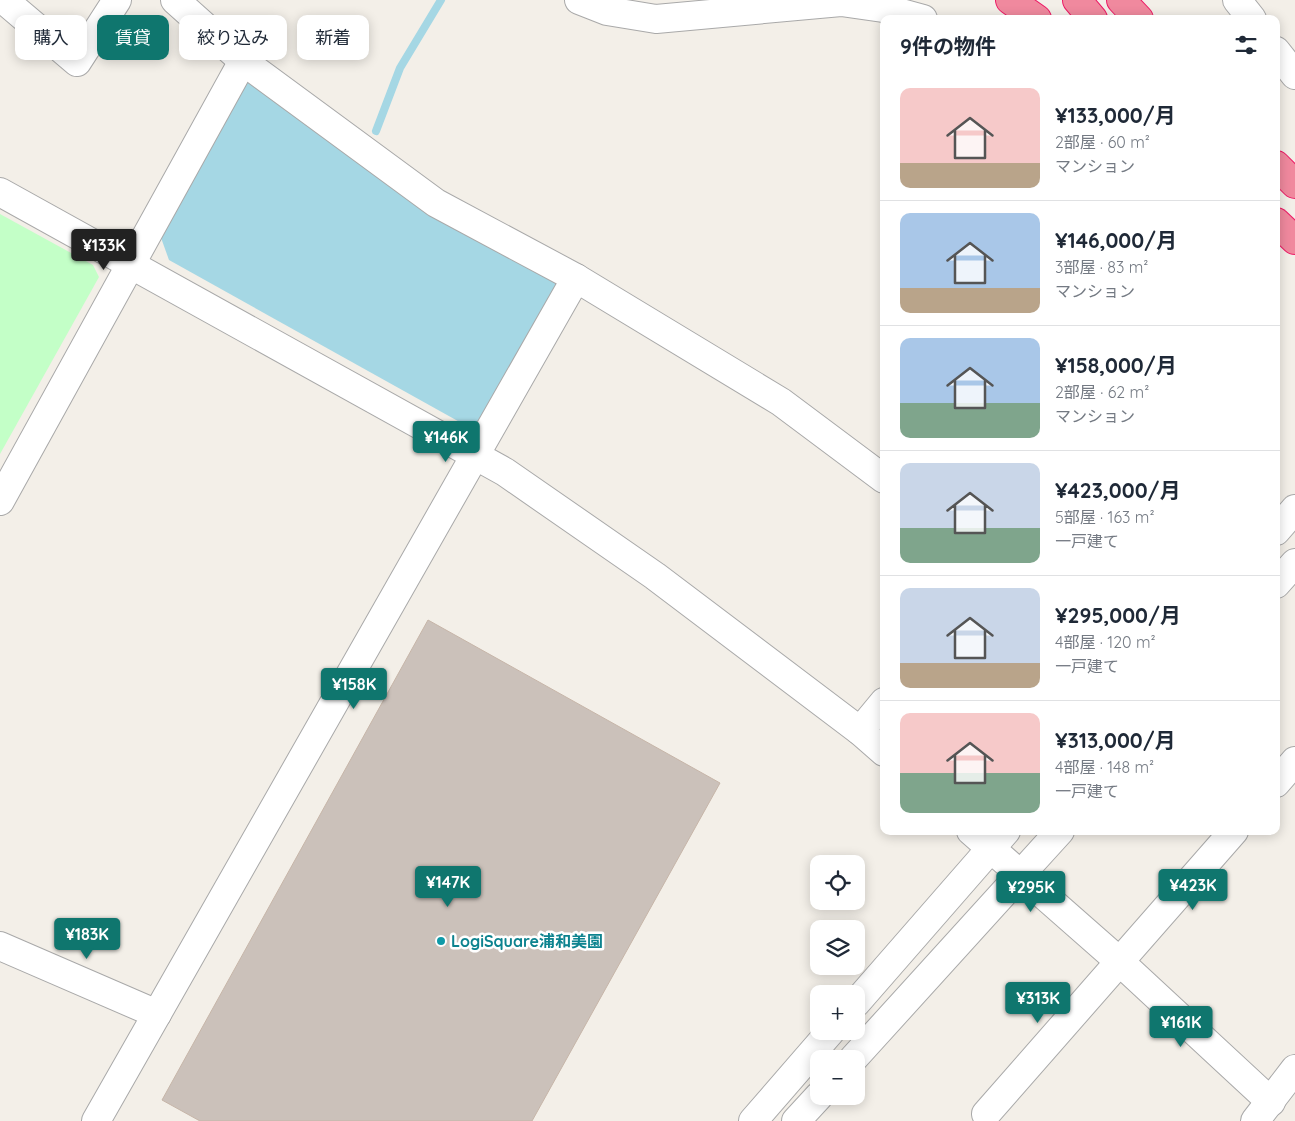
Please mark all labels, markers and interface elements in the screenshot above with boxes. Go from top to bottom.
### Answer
chip: 購入 [15,15,87,60]
chip: 賃貸 [97,15,169,60]
chip: 絞り込み [179,15,287,60]
chip: 新着 [297,15,369,60]
icon: filters [1232,31,1260,59]
text: 9件の物件 [900,33,996,59]
text: ¥133,000/月 [1055,102,1176,128]
icon: home [940,108,1000,168]
text: 2部屋 · 60 m² [1055,132,1150,152]
text: マンション [1055,156,1135,176]
text: ¥146,000/月 [1055,227,1177,253]
pin: ¥133K [69,228,139,271]
icon: home [940,233,1000,293]
text: ¥133K [82,235,126,255]
text: 3部屋 · 83 m² [1055,257,1148,277]
text: マンション [1055,281,1135,301]
text: ¥158,000/月 [1055,352,1177,378]
icon: home [940,358,1000,418]
text: 2部屋 · 62 m² [1055,382,1149,402]
text: マンション [1055,406,1135,426]
pin: ¥146K [411,420,481,463]
text: ¥146K [424,427,468,447]
text: ¥423,000/月 [1055,477,1180,503]
icon: home [940,483,1000,543]
text: 5部屋 · 163 m² [1055,507,1155,527]
text: 一戸建て [1055,531,1119,551]
text: ¥295,000/月 [1055,602,1181,628]
icon: home [940,608,1000,668]
text: 4部屋 · 120 m² [1055,632,1156,652]
text: 一戸建て [1055,656,1119,676]
pin: ¥158K [319,668,389,710]
text: ¥158K [332,674,376,694]
text: ¥313,000/月 [1055,727,1176,753]
icon: home [940,733,1000,793]
text: 4部屋 · 148 m² [1055,757,1154,777]
text: 一戸建て [1055,781,1119,801]
map controls [810,855,865,1105]
button: locate [810,855,865,910]
pin: ¥147K [413,866,483,908]
pin: ¥423K [1158,868,1228,911]
pin: ¥295K [996,870,1066,913]
text: ¥147K [426,872,470,892]
text: ¥423K [1169,875,1217,895]
text: ¥295K [1007,877,1055,897]
pin: ¥183K [52,918,122,960]
button: layers [810,920,865,975]
text: ¥183K [65,924,109,944]
place label: LogiSquare浦和美園 [451,931,603,951]
marker: LogiSquare浦和美園 [435,935,447,947]
pin: ¥313K [1003,982,1073,1024]
button: + [810,985,865,1040]
text: ¥313K [1016,988,1060,1008]
pin: ¥161K [1146,1006,1216,1048]
text: ¥161K [1161,1012,1202,1032]
button: − [810,1050,865,1105]

